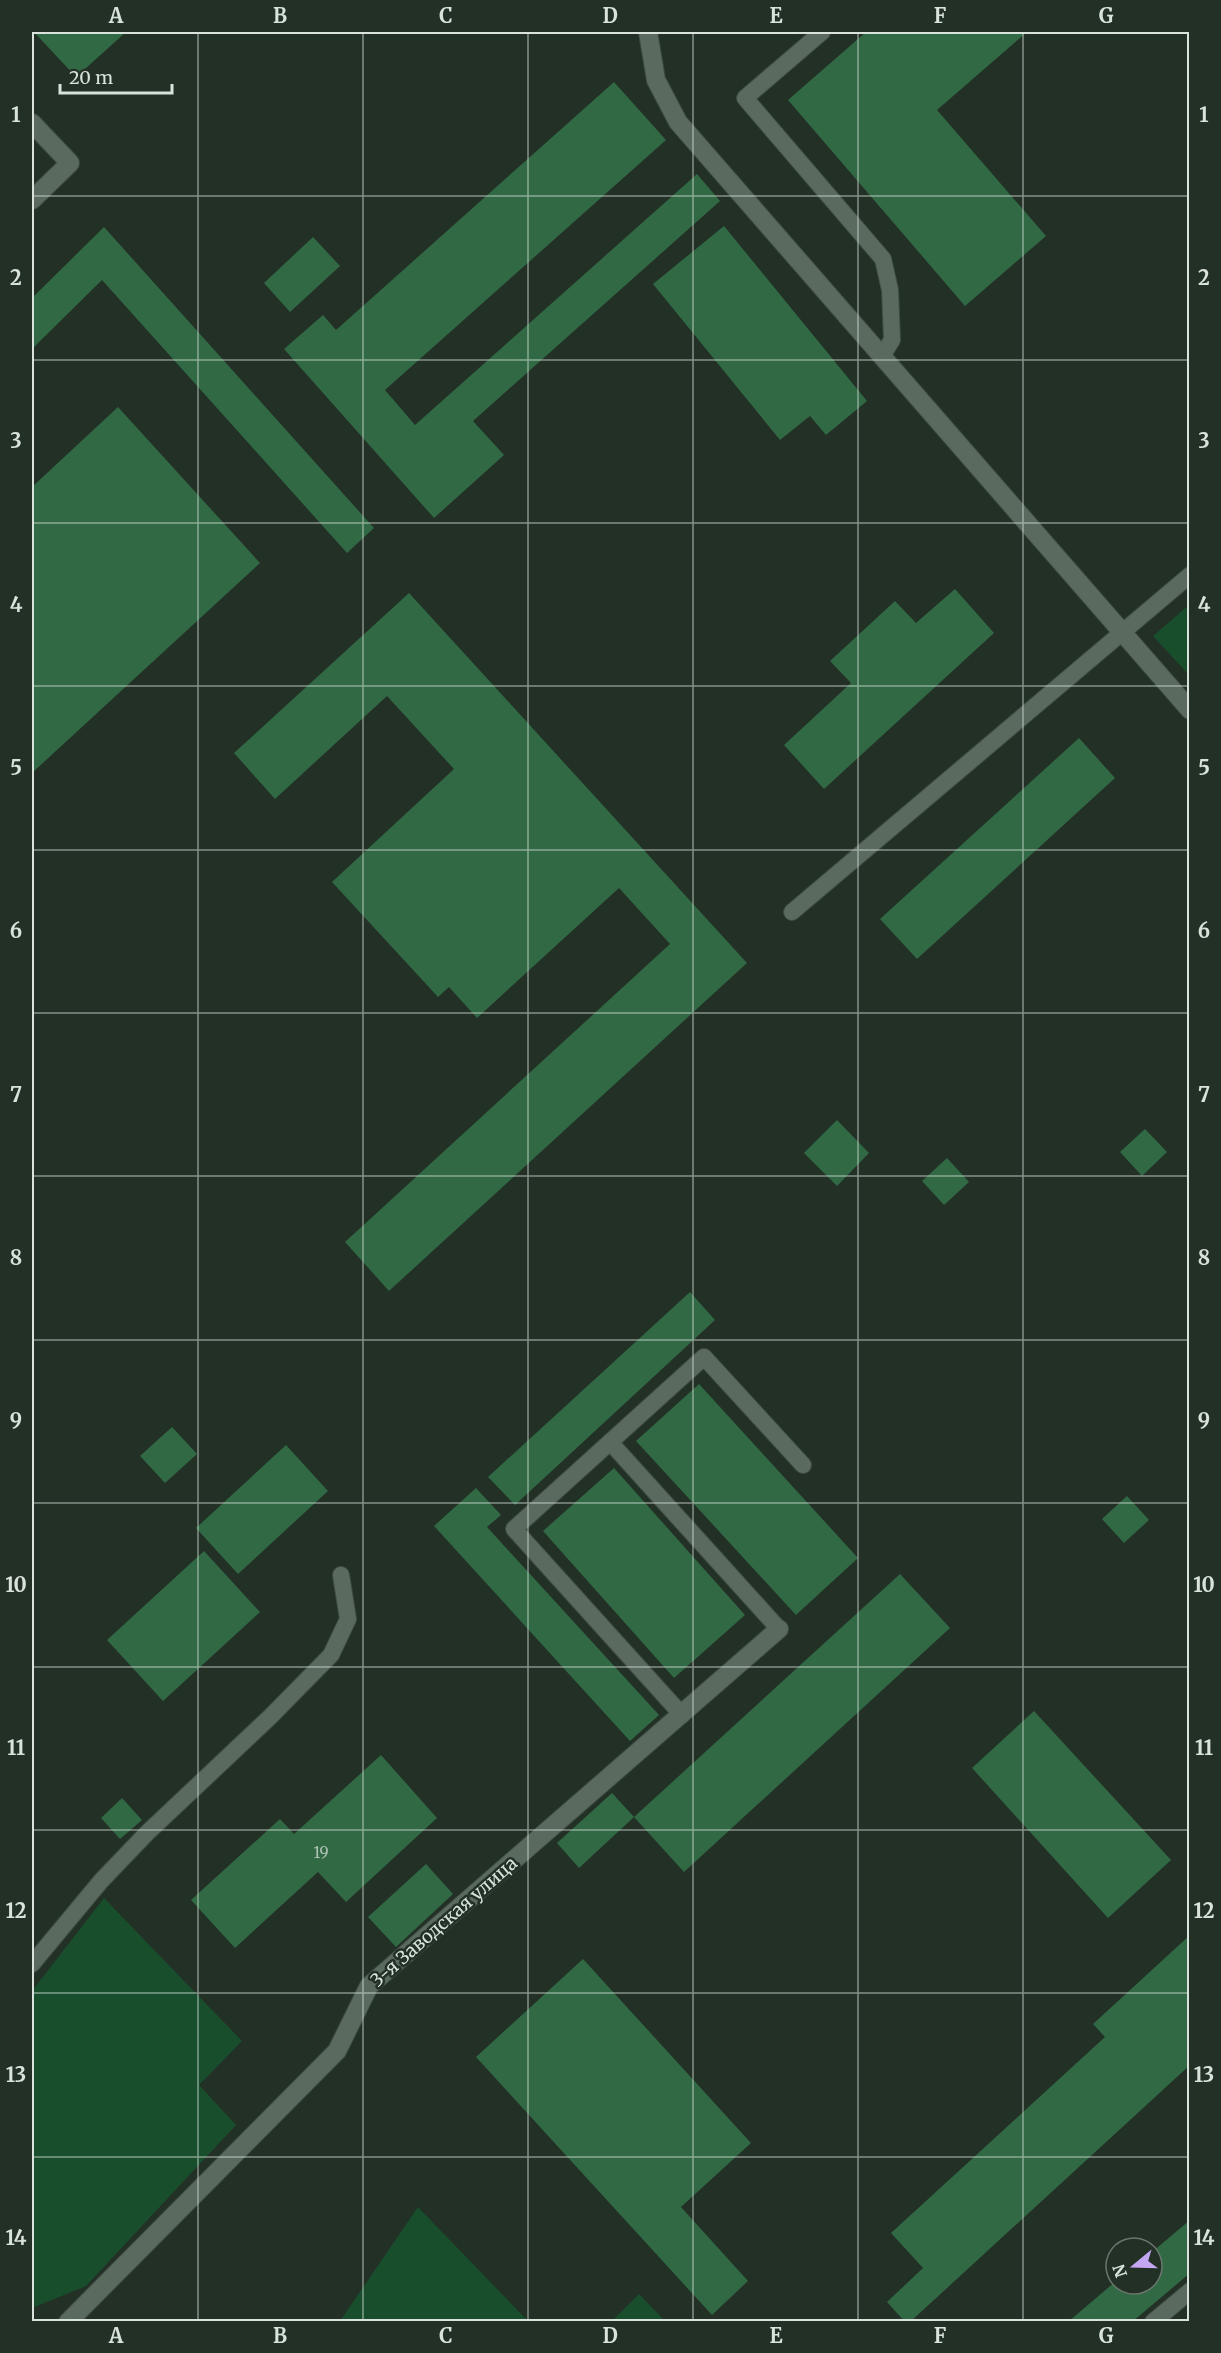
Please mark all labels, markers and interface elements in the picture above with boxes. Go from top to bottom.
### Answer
text: A [108,3,124,28]
text: B [273,3,287,28]
text: C [439,3,453,28]
text: D [602,3,618,28]
text: E [769,3,783,28]
text: F [934,3,947,28]
text: G [1099,3,1114,28]
scale bar [60,57,172,95]
text: 20 m [69,66,113,89]
text: 1 [11,102,21,127]
text: 1 [1199,102,1209,127]
text: 2 [10,265,22,290]
text: 2 [1198,265,1210,290]
text: 3 [10,428,22,453]
text: 3 [1198,428,1210,453]
text: 4 [10,592,23,617]
text: 4 [1198,592,1211,617]
text: 5 [10,755,22,780]
text: 5 [1198,755,1210,780]
text: 6 [10,918,22,943]
text: 6 [1198,918,1210,943]
text: 7 [10,1082,22,1107]
text: 7 [1198,1082,1210,1107]
text: 8 [10,1245,22,1270]
text: 8 [1198,1245,1210,1270]
text: 9 [10,1408,22,1433]
text: 9 [1198,1408,1210,1433]
text: 10 [5,1572,27,1597]
text: 10 [1193,1572,1215,1597]
text: 11 [7,1735,25,1760]
text: 11 [1195,1735,1213,1760]
house number: 19 [313,1843,329,1862]
street label: 3-я Заводская улица [366,1851,522,1992]
text: 12 [6,1898,27,1923]
text: 12 [1194,1898,1215,1923]
text: 13 [6,2062,26,2087]
text: 13 [1194,2062,1214,2087]
text: 14 [6,2225,27,2250]
text: 14 [1194,2225,1215,2250]
north arrow [1104,2236,1164,2296]
text: N [1108,2261,1131,2280]
text: A [108,2323,124,2348]
text: B [273,2323,287,2348]
text: C [439,2323,453,2348]
text: D [602,2323,618,2348]
text: E [769,2323,783,2348]
text: F [934,2323,947,2348]
text: G [1099,2323,1114,2348]

